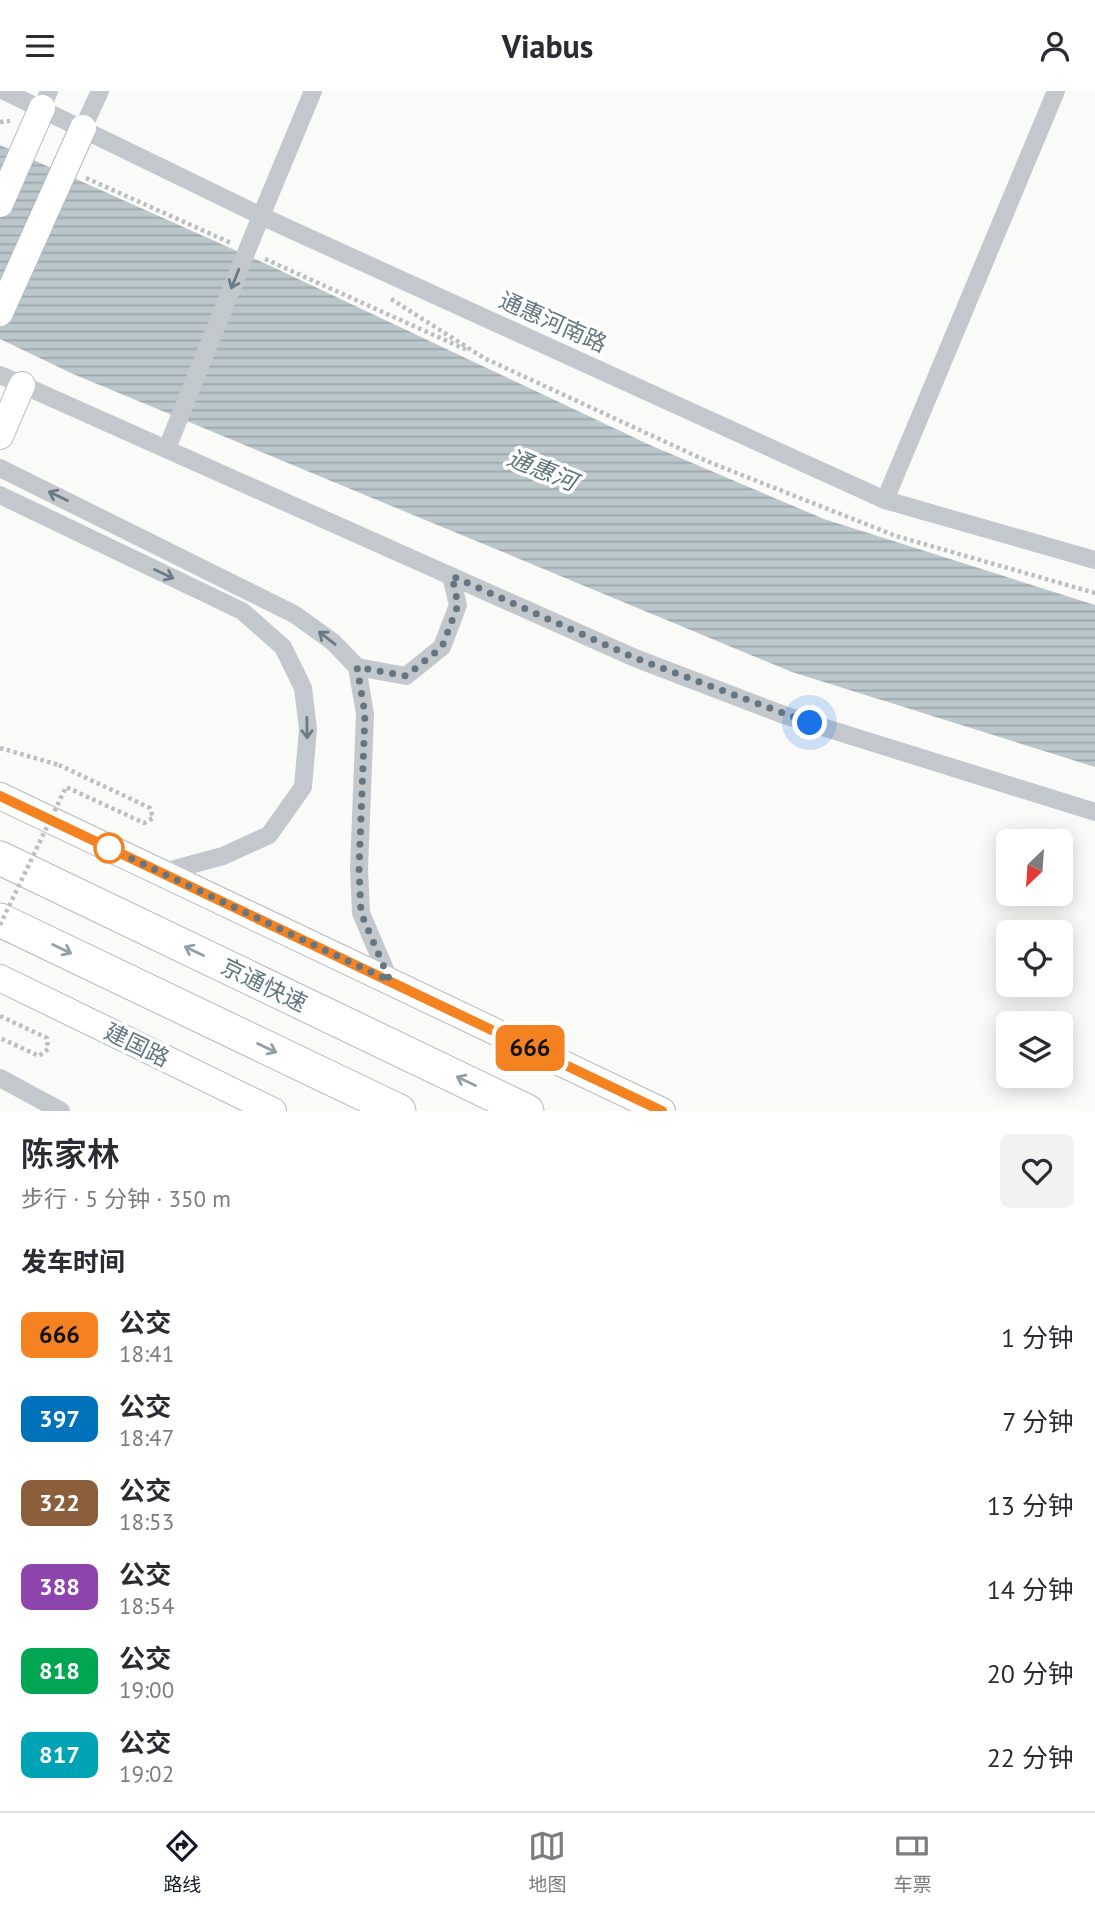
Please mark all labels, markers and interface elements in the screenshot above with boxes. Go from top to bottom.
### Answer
text: Viabus [502,25,593,67]
icon: menu [21,27,59,65]
icon: person [1036,27,1074,65]
one-way arrow [228,268,241,289]
street label: 通惠河南路 [495,285,612,358]
water label: 通惠河 [503,442,585,499]
one-way arrow [48,488,69,502]
one-way arrow [153,567,174,581]
one-way arrow [318,630,336,646]
your location [792,705,827,740]
one-way arrow [300,716,314,739]
north arrow [996,829,1073,907]
map controls [996,829,1073,1088]
unlabelled marker [94,833,124,863]
button: locate [996,920,1073,997]
one-way arrow [51,943,72,957]
one-way arrow [184,944,205,958]
street label: 京通快速 [217,951,312,1018]
button: layers [996,1011,1073,1088]
street label: 建国路 [100,1016,175,1073]
line badge: 666 [490,1025,570,1071]
text: 666 [510,1032,550,1063]
one-way arrow [256,1041,277,1055]
one-way arrow [455,1074,476,1087]
text: 陈家林 [21,1132,120,1175]
button: heart [1000,1134,1074,1208]
text: 步行 · 5 分钟 · 350 m [21,1184,231,1213]
text: 发车时间 [21,1245,125,1278]
text: 公交 [119,1306,171,1339]
text: 666 [39,1319,80,1350]
text: 1 分钟 [1001,1321,1074,1354]
text: 18:41 [119,1339,174,1368]
text: 公交 [119,1390,171,1423]
text: 397 [39,1403,80,1434]
text: 7 分钟 [1002,1405,1074,1438]
text: 18:47 [119,1423,174,1452]
text: 公交 [119,1474,171,1507]
text: 322 [39,1487,80,1518]
text: 13 分钟 [987,1489,1074,1522]
text: 18:53 [119,1507,174,1536]
text: 公交 [119,1558,171,1591]
text: 388 [39,1571,80,1602]
text: 14 分钟 [987,1573,1074,1606]
text: 18:54 [119,1591,174,1620]
text: 公交 [119,1642,171,1675]
text: 818 [39,1655,80,1686]
text: 20 分钟 [987,1657,1074,1690]
text: 19:00 [119,1675,174,1704]
text: 公交 [119,1726,171,1759]
text: 817 [39,1739,80,1770]
text: 22 分钟 [987,1741,1074,1774]
text: 19:02 [119,1759,174,1788]
tab: 路线 [163,1827,202,1896]
tab: 地图 [528,1827,567,1896]
tab: 车票 [893,1827,932,1896]

